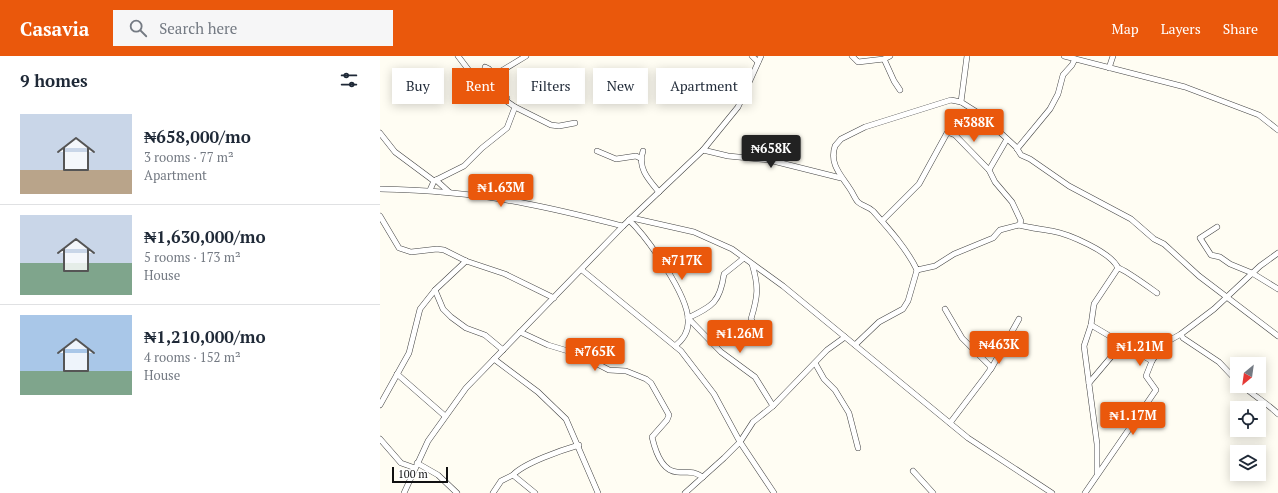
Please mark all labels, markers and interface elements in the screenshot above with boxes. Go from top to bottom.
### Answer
search box [113,10,393,46]
text: Casavia [20,16,89,41]
icon: search [127,17,149,39]
text: Search here [159,18,237,38]
text: Map [1112,19,1139,38]
text: Layers [1161,19,1201,38]
text: Share [1223,19,1258,38]
chip: Buy [392,68,444,104]
chip: Rent [452,68,509,104]
chip: Filters [517,68,585,104]
chip: New [593,68,648,104]
chip: Apartment [656,68,752,104]
text: 9 homes [20,69,88,92]
icon: filters [338,69,360,91]
pin: ₦388K [946,109,1002,143]
text: ₦388K [954,113,994,131]
text: ₦658,000/mo [144,125,251,148]
icon: home [52,130,100,178]
pin: ₦658K [743,135,799,169]
text: ₦658K [751,139,791,157]
text: 3 rooms · 77 m² [144,148,234,166]
text: Apartment [144,166,207,184]
pin: ₦1.63M [468,174,534,208]
text: ₦1.63M [477,178,525,196]
text: ₦1,630,000/mo [144,225,266,248]
icon: home [52,231,100,279]
pin: ₦717K [654,247,710,281]
text: 5 rooms · 173 m² [144,248,241,266]
text: ₦717K [662,251,702,269]
text: House [144,266,180,284]
pin: ₦1.26M [707,320,773,354]
text: ₦1.26M [716,324,764,342]
text: ₦1,210,000/mo [144,325,266,348]
icon: home [52,331,100,379]
pin: ₦463K [971,331,1027,365]
pin: ₦1.21M [1107,333,1173,367]
text: ₦463K [979,335,1019,353]
text: ₦1.21M [1116,337,1164,355]
pin: ₦765K [567,338,623,372]
text: ₦765K [575,342,615,360]
text: 4 rooms · 152 m² [144,348,241,366]
north arrow [1230,357,1266,393]
map controls [1230,357,1266,481]
text: House [144,366,180,384]
button: locate [1230,401,1266,437]
pin: ₦1.17M [1100,402,1166,436]
text: ₦1.17M [1109,406,1157,424]
button: layers [1230,445,1266,481]
scale bar [392,465,448,484]
text: 100 m [398,467,428,481]

